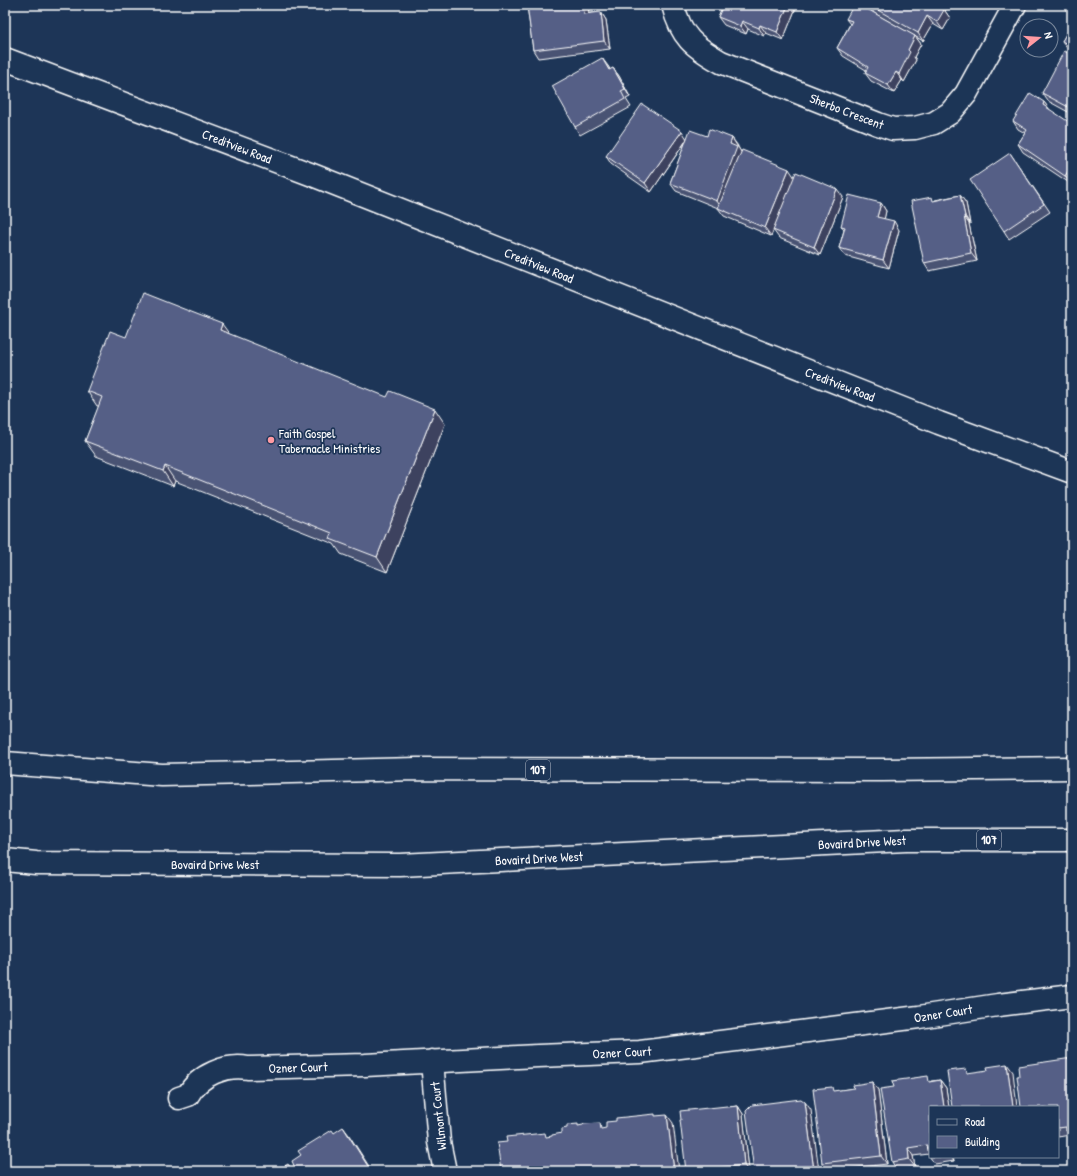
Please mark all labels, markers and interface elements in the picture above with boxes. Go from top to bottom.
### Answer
north arrow [1019,18,1059,58]
text: N [1041,30,1056,40]
street label: Sherbo Crescent [807,89,887,134]
street label: Creditview Road [200,124,274,168]
street label: Creditview Road [502,243,576,287]
street label: Creditview Road [803,362,877,406]
place label: Faith Gospel Tabernacle Ministries [278,424,380,457]
marker: Faith Gospel Tabernacle Ministries [266,435,276,445]
road number: 107 [526,760,550,780]
road number: 107 [977,830,1001,850]
street label: Bovaird Drive West [817,831,907,853]
street label: Bovaird Drive West [494,847,584,869]
street label: Bovaird Drive West [171,855,260,873]
street label: Ozner Court [913,999,974,1026]
street label: Ozner Court [592,1041,652,1063]
street label: Ozner Court [268,1057,328,1077]
street label: Wilmont Court [425,1080,451,1151]
legend [929,1106,1059,1158]
text: Road [965,1113,985,1130]
text: Building [965,1133,1000,1150]

